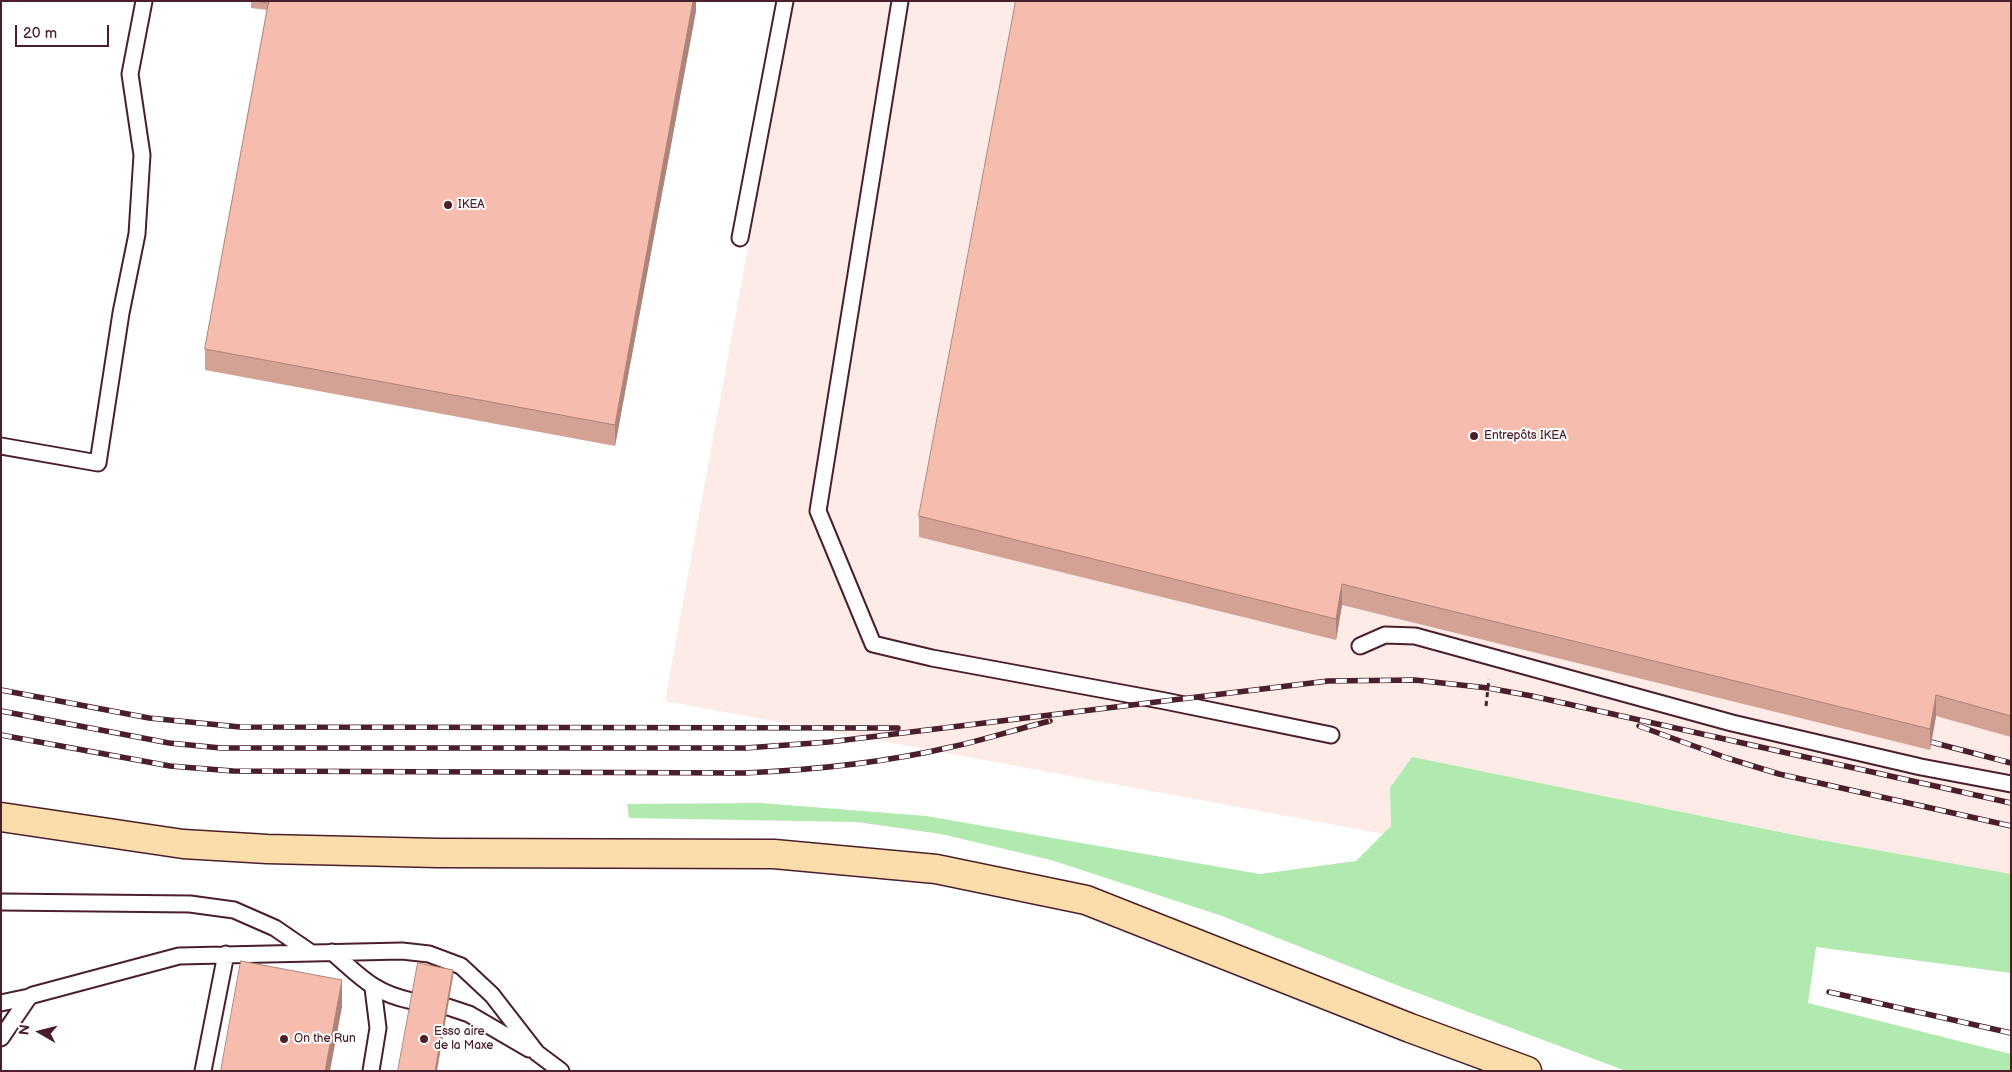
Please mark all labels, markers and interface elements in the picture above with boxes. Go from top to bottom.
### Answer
scale bar [18,15,111,47]
text: 20 m [23,24,57,43]
place label: IKEA [458,198,485,212]
marker: IKEA [442,199,454,211]
place label: Entrepôts IKEA [1484,429,1567,443]
marker: Entrepôts IKEA [1468,430,1480,442]
north arrow [15,1007,65,1057]
text: N [16,1023,34,1036]
place label: Esso aire de la Maxe [434,1025,493,1053]
place label: On the Run [294,1032,356,1046]
marker: On the Run [278,1033,290,1045]
marker: Esso aire de la Maxe [418,1033,430,1045]

